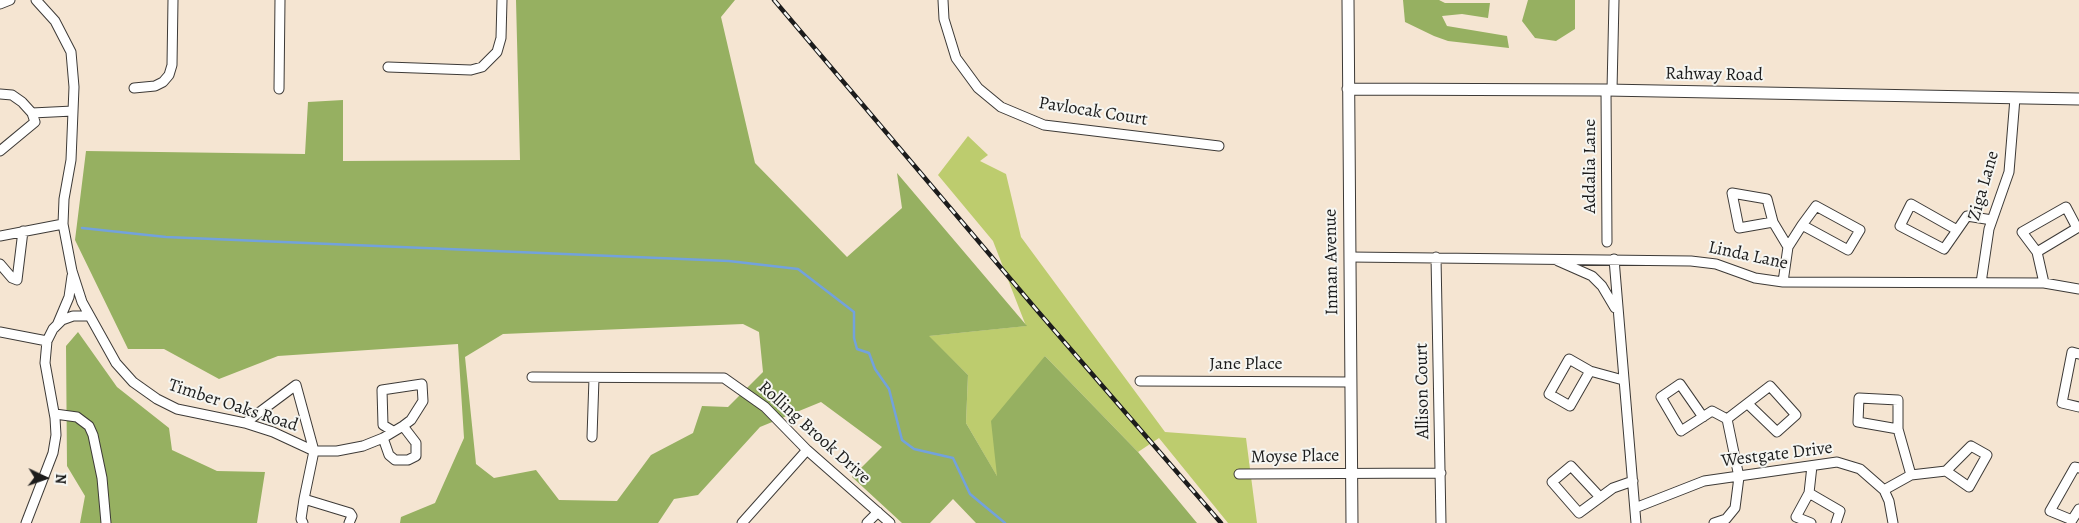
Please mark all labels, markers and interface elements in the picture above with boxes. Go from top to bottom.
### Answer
street label: Rahway Road [1665,63,1763,87]
street label: Pavlocak Court [1037,93,1149,131]
street label: Addalia Lane [1580,119,1602,213]
street label: Ziga Lane [1964,149,2004,223]
street label: Inman Avenue [1320,209,1344,315]
street label: Linda Lane [1706,237,1790,275]
street label: Allison Court [1411,343,1435,439]
street label: Jane Place [1209,354,1283,376]
street label: Timber Oaks Road [165,375,301,437]
street label: Rolling Brook Drive [753,377,875,489]
street label: Westgate Drive [1720,437,1834,473]
street label: Moyse Place [1251,445,1339,469]
north arrow [20,453,70,503]
text: N [51,473,70,484]

